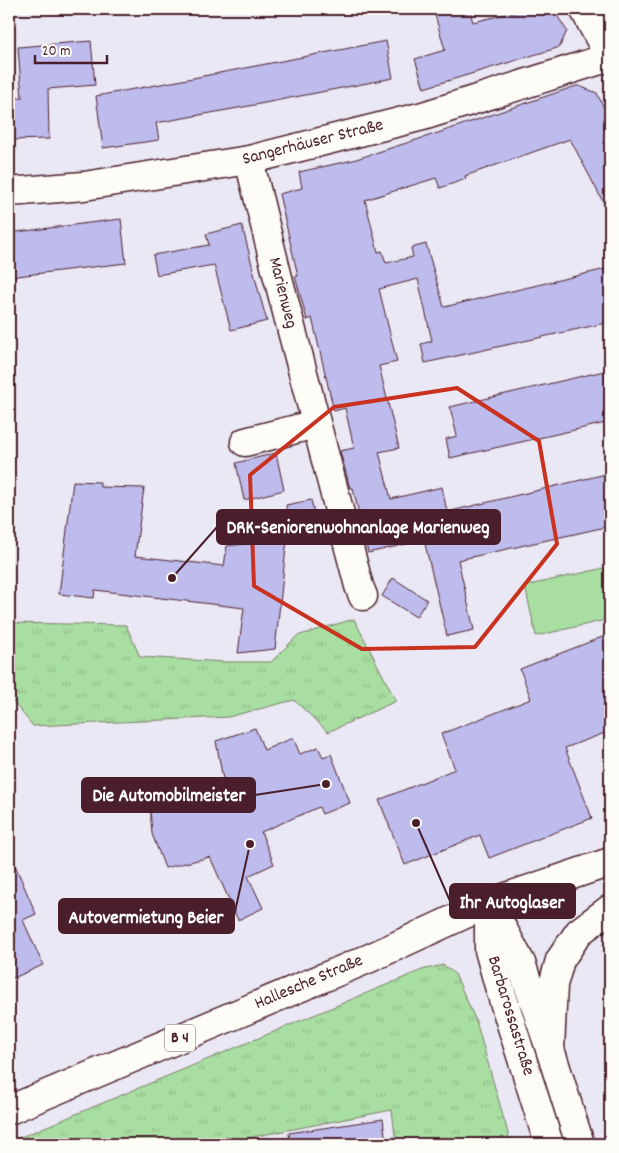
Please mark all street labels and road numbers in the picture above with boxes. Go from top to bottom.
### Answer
street label: Sangerhäuser Straße [240,113,386,173]
street label: Marienweg [261,255,303,331]
street label: Hallesche Straße [251,949,367,1017]
street label: Barbarossastraße [480,953,540,1079]
road number: B 4 [165,1024,195,1052]

